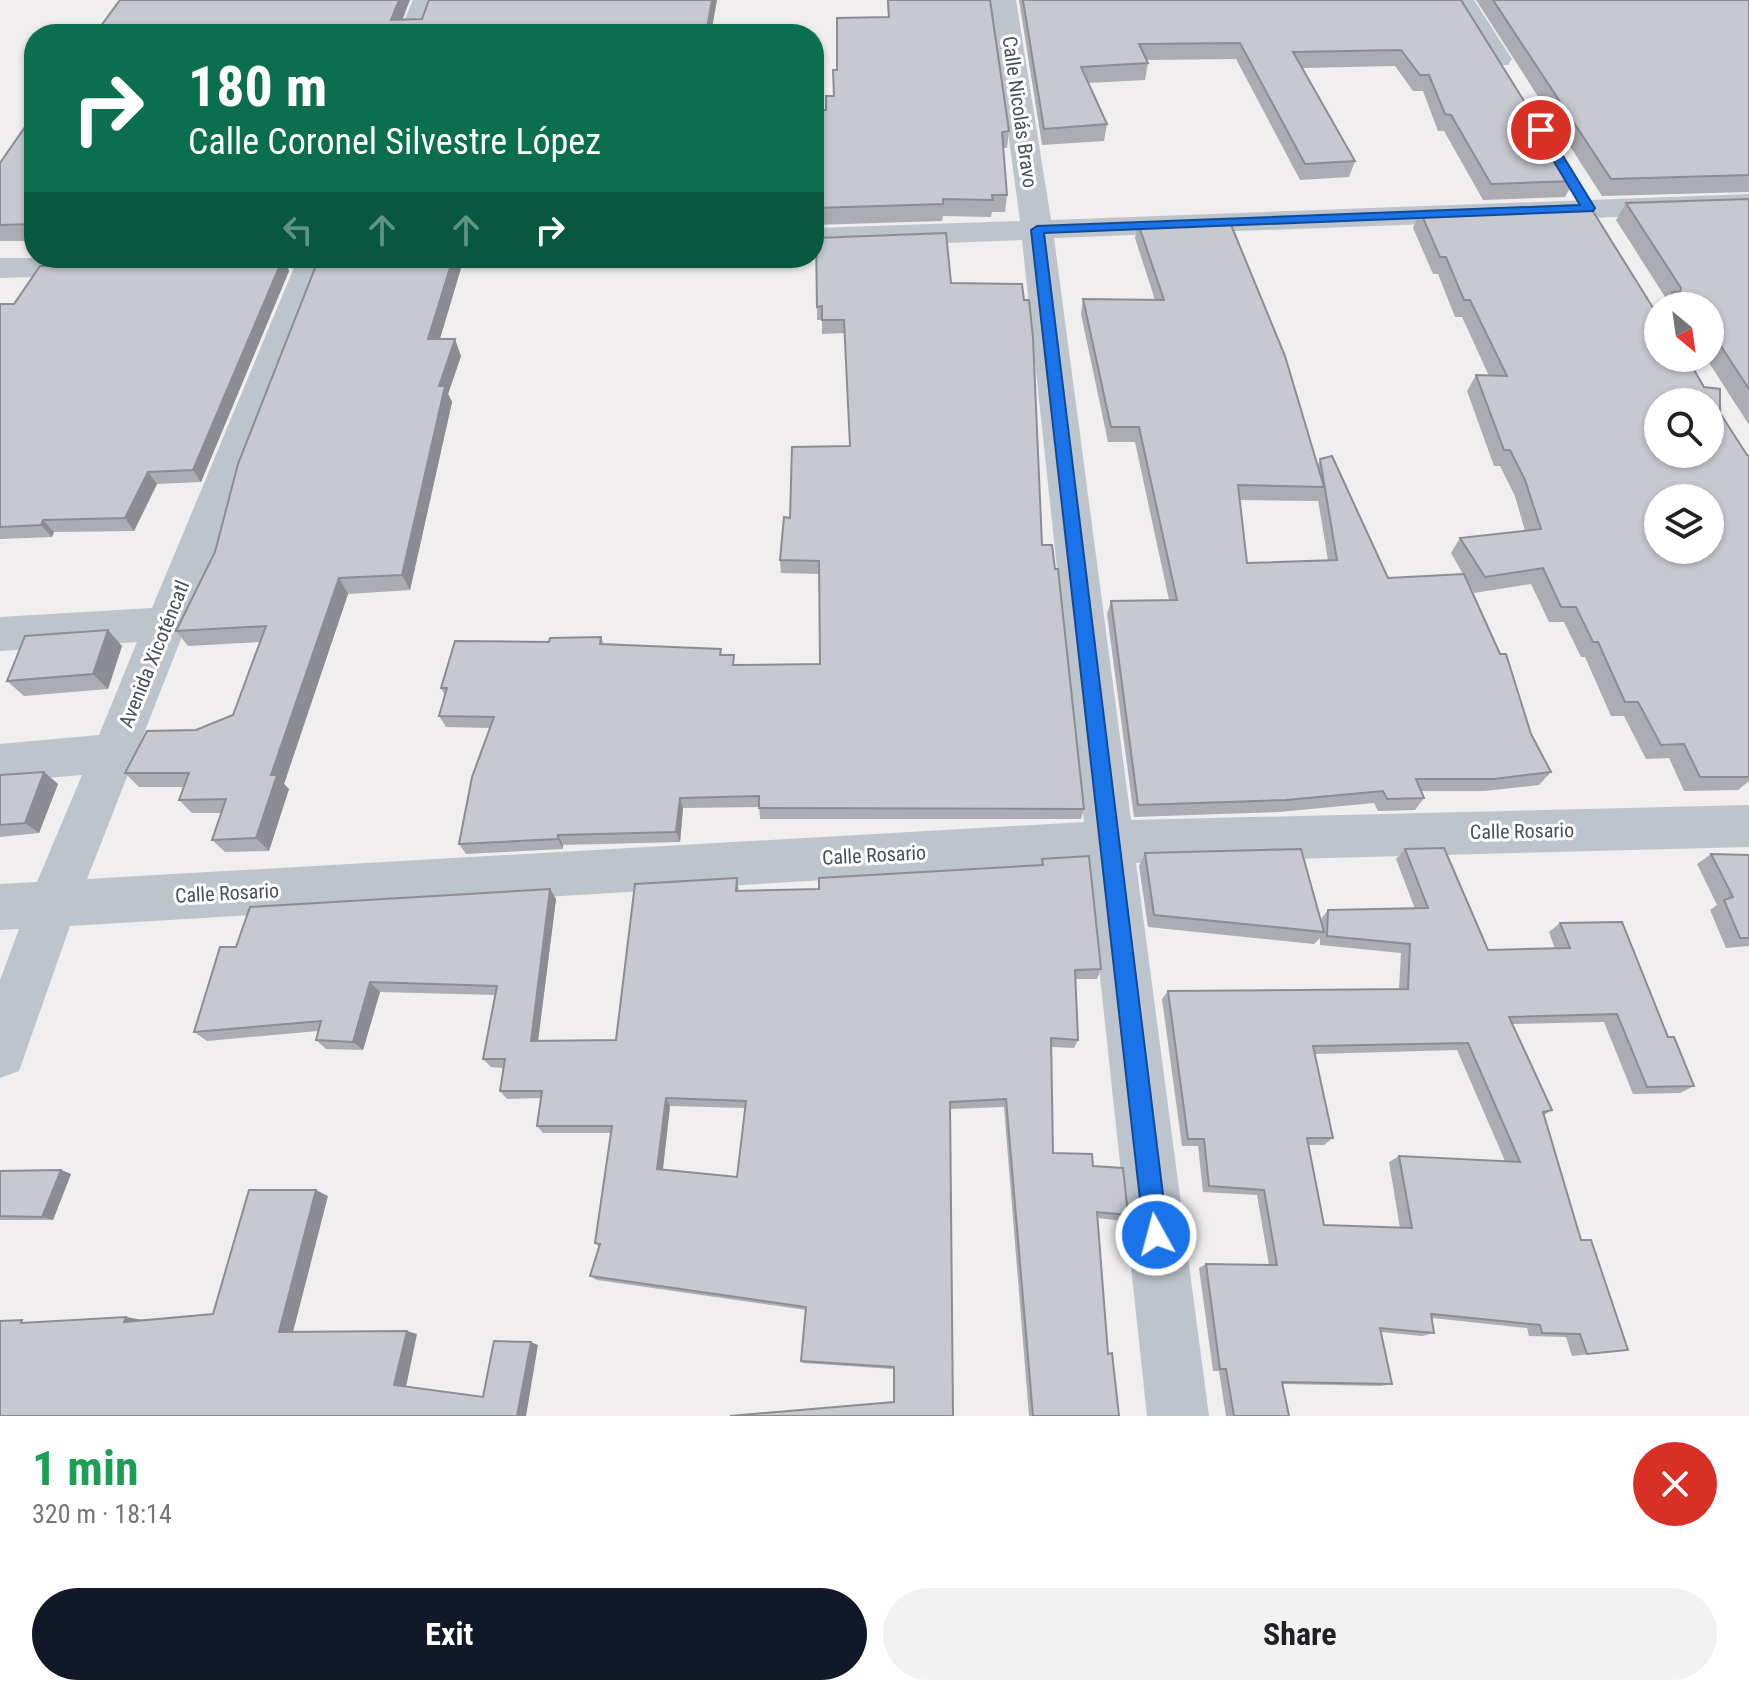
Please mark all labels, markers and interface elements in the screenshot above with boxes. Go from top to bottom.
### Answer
street label: Calle Nicolás Bravo [997,35,1043,189]
text: 180 m [188,54,327,120]
icon: right [56,56,160,160]
pin [1507,96,1575,164]
icon: arrive [1519,108,1563,152]
text: Calle Coronel Silvestre López [188,121,601,163]
icon: left [276,208,320,252]
icon: ahead [360,208,404,252]
icon: ahead [444,208,488,252]
icon: right [528,208,572,252]
north arrow [1644,292,1724,372]
map controls [1644,292,1724,564]
button: search [1644,388,1724,468]
button: layers [1644,484,1724,564]
street label: Avenida Xicoténcatl [114,577,194,731]
street label: Calle Rosario [1470,818,1574,844]
street label: Calle Rosario [821,840,927,870]
street label: Calle Rosario [174,878,280,908]
position arrow [1114,1193,1198,1277]
text: 1 min [32,1440,139,1497]
button: close [1633,1442,1717,1526]
text: 320 m · 18:14 [32,1499,172,1529]
button: Exit [32,1588,867,1680]
button: Share [883,1588,1717,1680]

